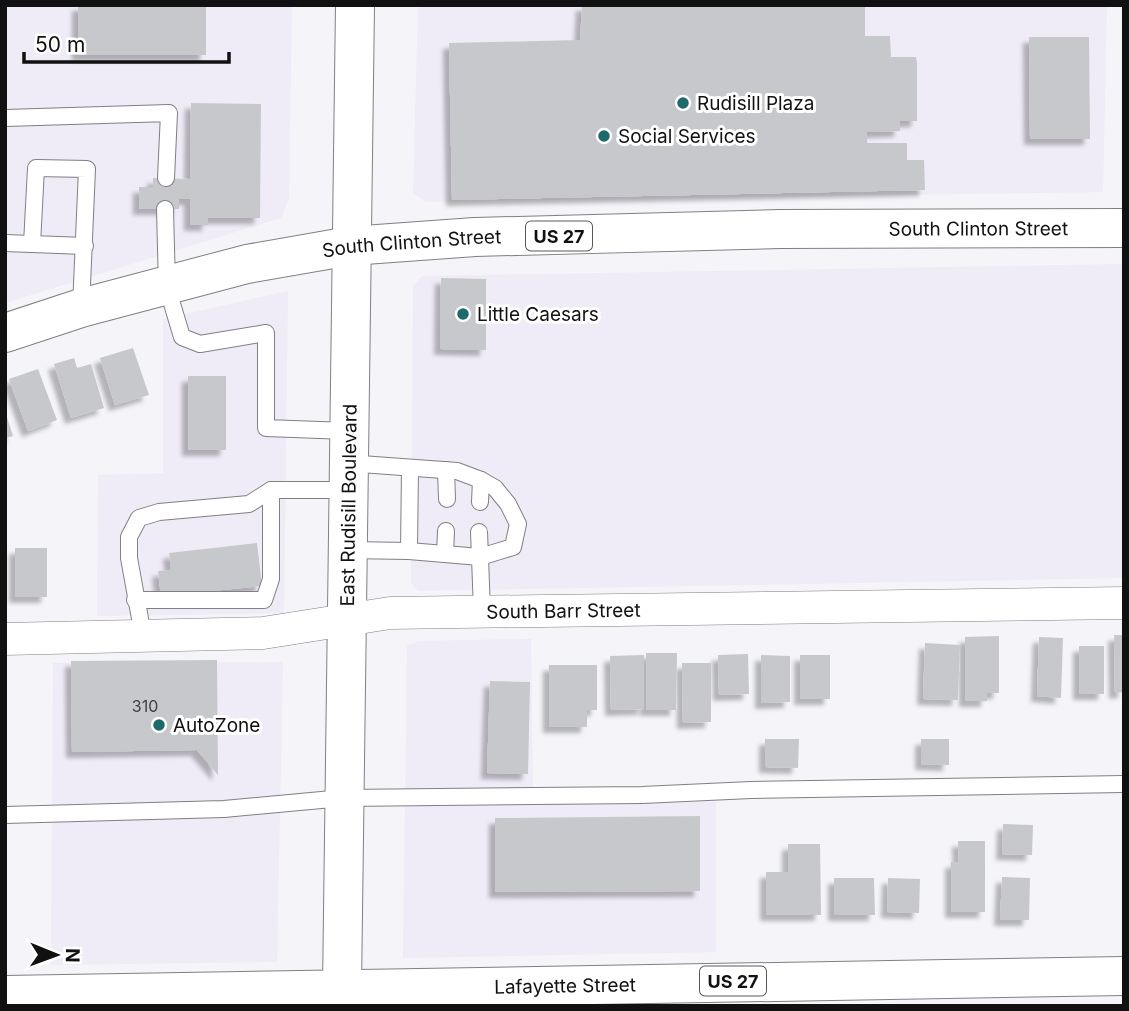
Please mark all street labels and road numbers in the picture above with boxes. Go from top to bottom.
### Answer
street label: South Clinton Street [888,217,1068,240]
road number: US 27 [526,222,592,250]
street label: South Clinton Street [320,225,502,262]
street label: East Rudisill Boulevard [336,404,361,607]
street label: South Barr Street [486,598,641,623]
road number: US 27 [700,966,766,996]
street label: Lafayette Street [494,973,636,998]

